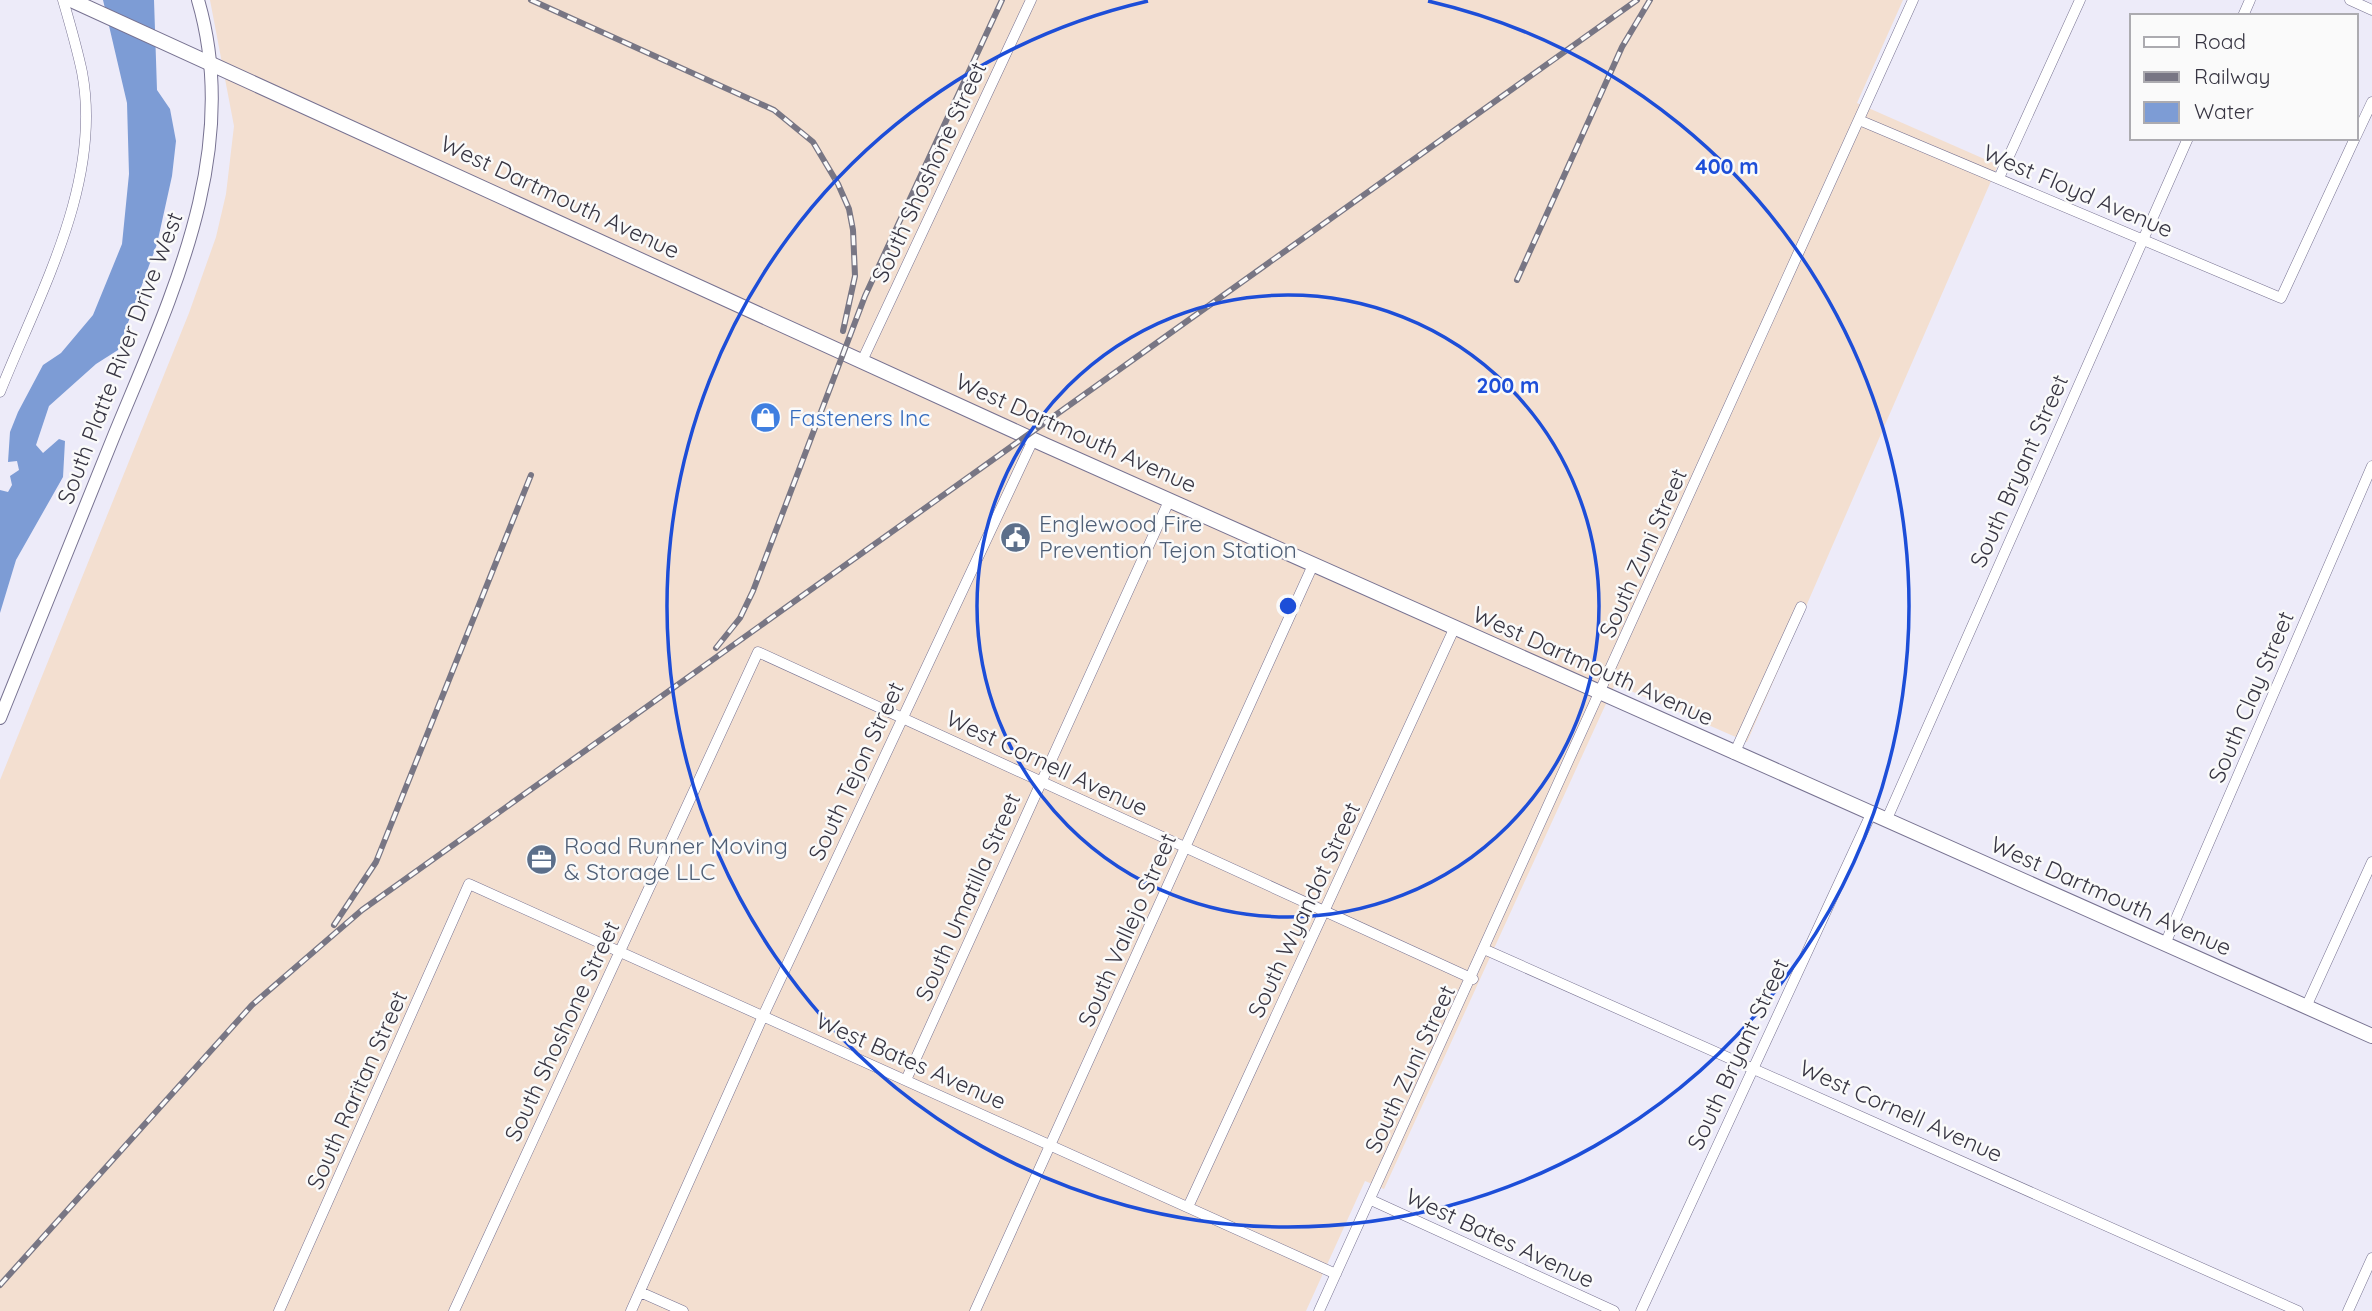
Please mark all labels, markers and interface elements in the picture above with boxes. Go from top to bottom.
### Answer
legend [2130,14,2358,140]
text: Road [2194,28,2246,54]
street label: South Shoshone Street [865,57,993,287]
text: Railway [2194,63,2270,89]
text: Water [2194,98,2254,124]
street label: West Dartmouth Avenue [436,128,684,265]
street label: West Floyd Avenue [1979,137,2178,244]
text: 400 m [1695,153,1759,179]
street label: South Platte River Drive West [50,208,189,508]
street label: West Dartmouth Avenue [951,366,1201,499]
street label: South Bryant Street [1963,370,2074,572]
text: 200 m [1477,372,1539,398]
shop icon: Fasteners Inc [749,401,783,435]
place label: Fasteners Inc [789,403,930,432]
street label: South Zuni Street [1592,463,1693,642]
place label: Englewood Fire Prevention Tejon Station [1039,509,1297,564]
public building icon: Englewood Fire Prevention Tejon Station [999,520,1033,554]
centre of rings [1276,594,1300,618]
street label: West Dartmouth Avenue [1468,599,1718,732]
street label: South Clay Street [2201,607,2300,787]
street label: South Tejon Street [801,677,910,865]
street label: West Cornell Avenue [942,703,1153,822]
street label: South Umatilla Street [909,788,1027,1005]
street label: South Wyandot Street [1241,797,1366,1022]
street label: South Vallejo Street [1071,828,1182,1031]
street label: West Dartmouth Avenue [1986,829,2236,962]
place label: Road Runner Moving & Storage LLC [564,831,788,886]
office icon: Road Runner Moving & Storage LLC [524,842,558,876]
street label: South Shoshone Street [498,916,626,1146]
street label: South Bryant Street [1680,953,1795,1154]
street label: South Zuni Street [1358,980,1461,1157]
street label: South Raritan Street [300,986,413,1194]
street label: West Bates Avenue [812,1006,1011,1115]
street label: West Cornell Avenue [1795,1053,2007,1168]
street label: West Bates Avenue [1401,1181,1599,1294]

